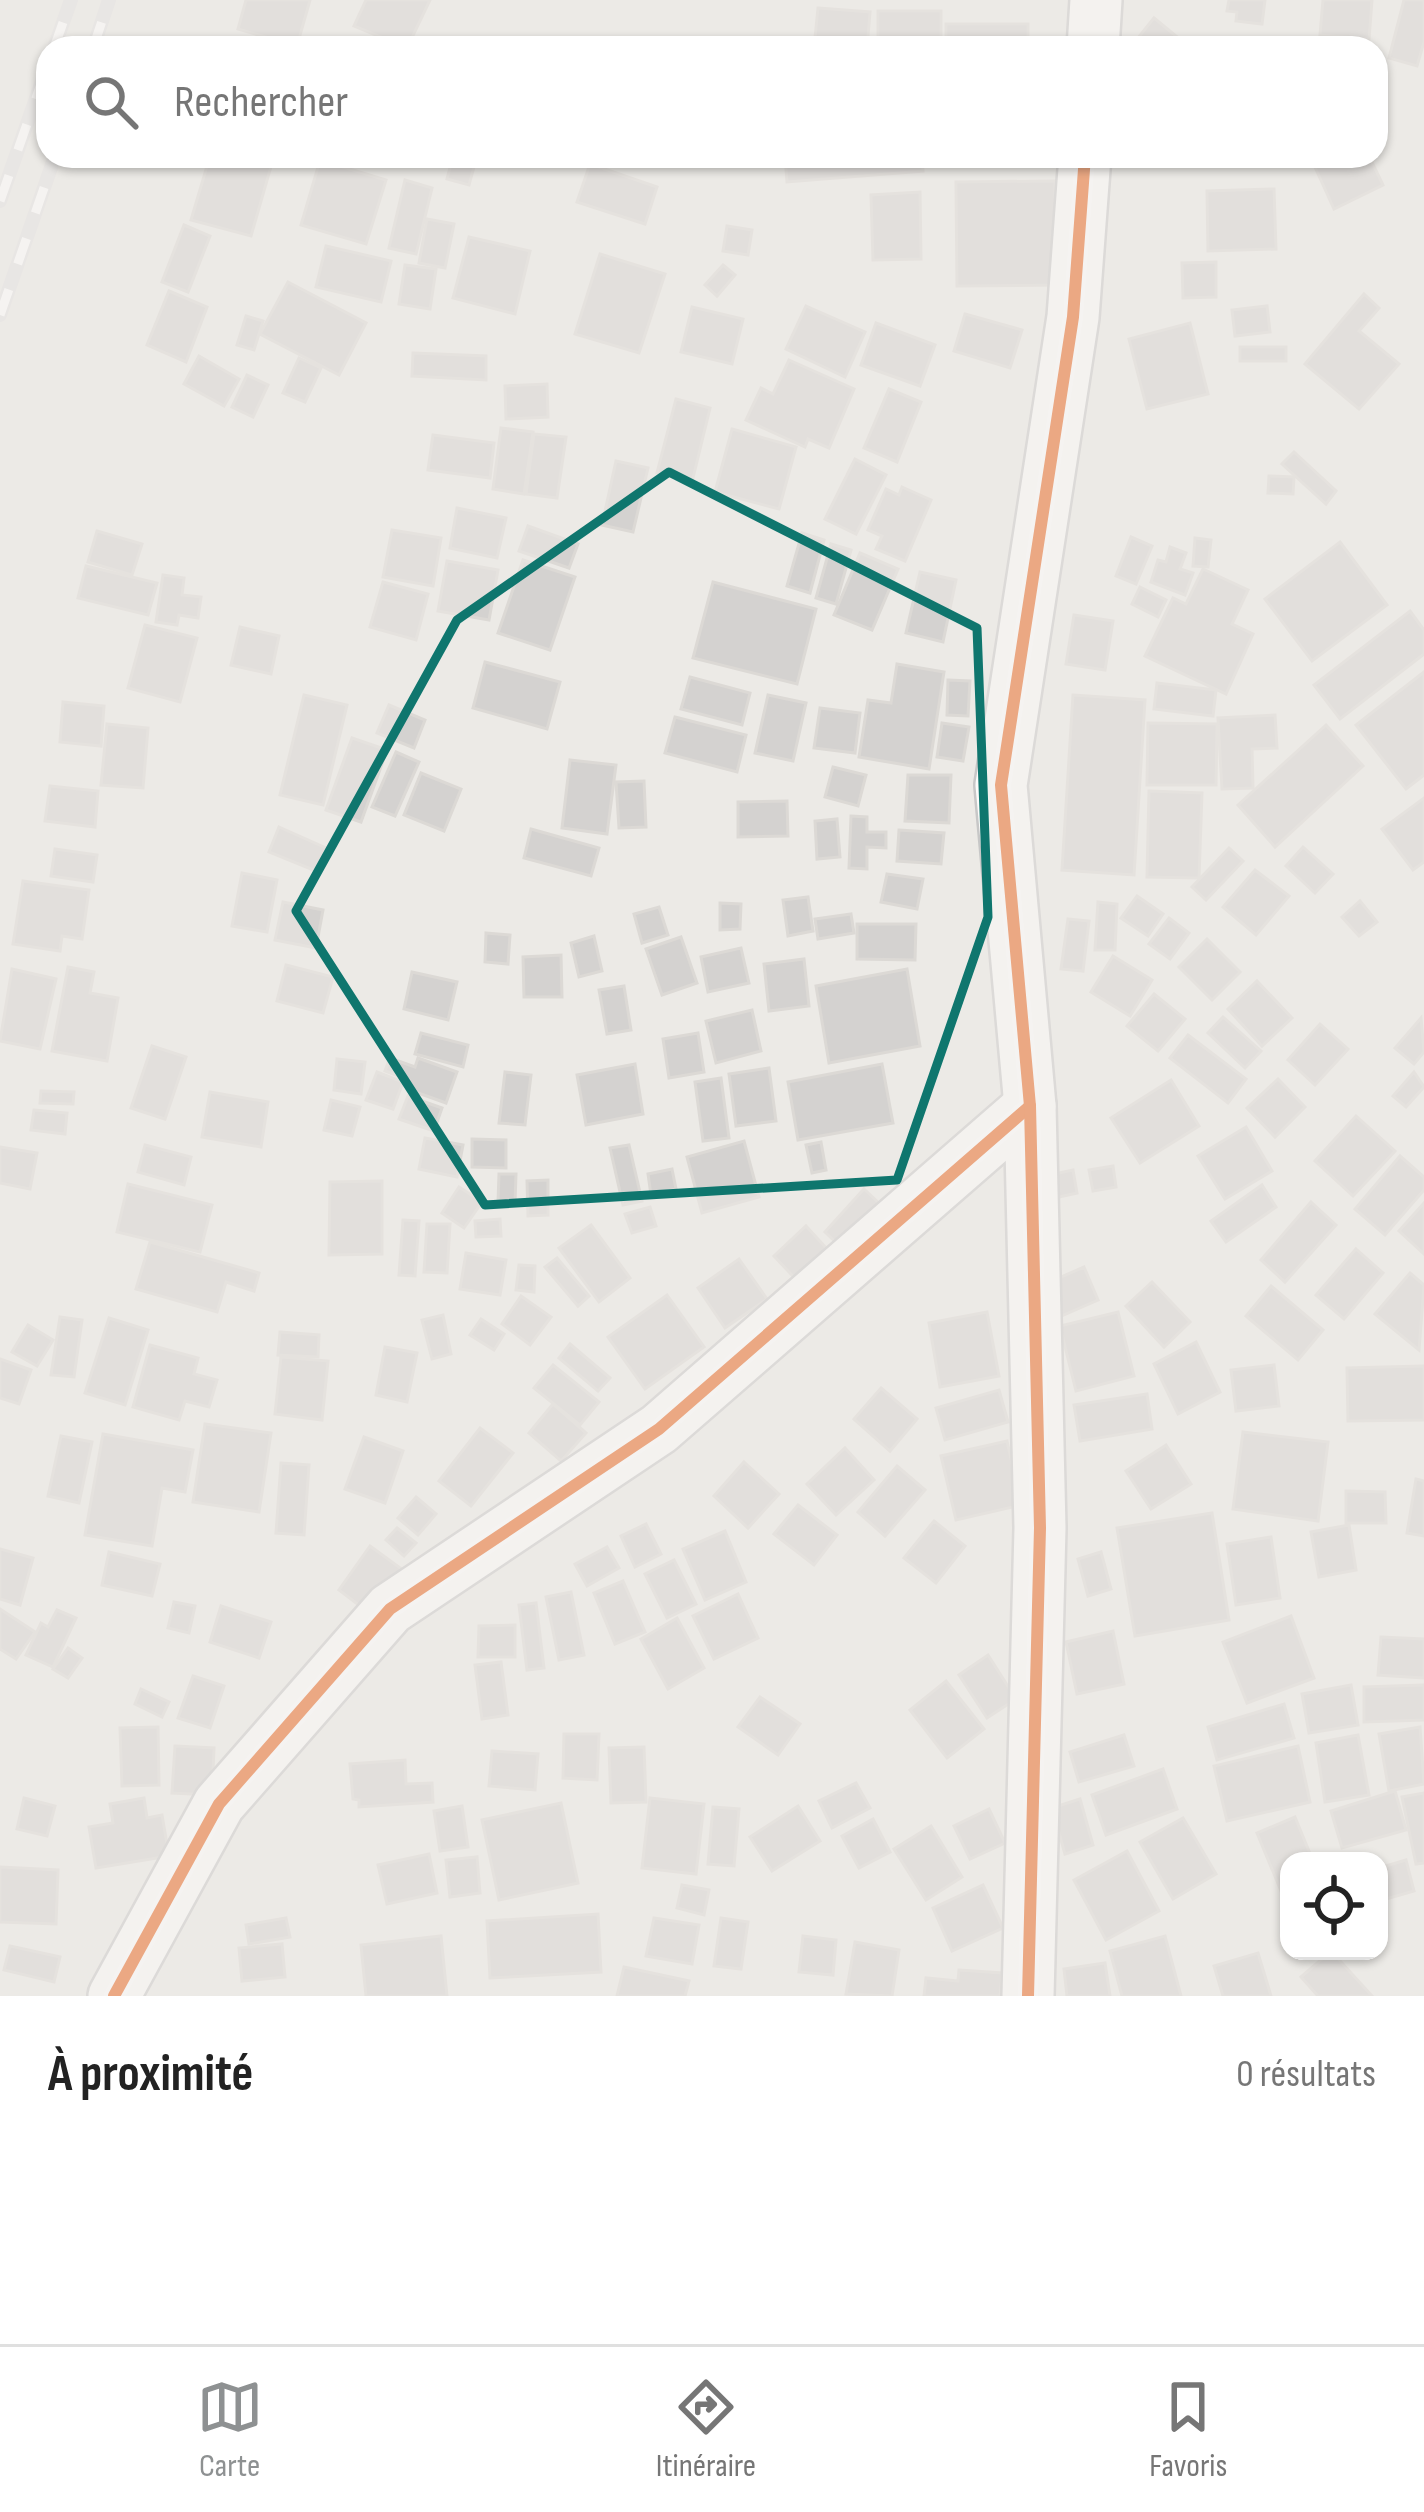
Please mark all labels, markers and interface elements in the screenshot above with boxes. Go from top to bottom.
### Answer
search box [36,36,1388,168]
icon: search [78,69,144,135]
text: Rechercher [174,75,348,130]
map controls [1280,1852,1388,1960]
button: locate [1280,1852,1388,1960]
text: À proximité [48,2044,253,2105]
text: 0 résultats [1236,2051,1376,2098]
tab: Carte [197,2374,263,2486]
tab: Itinéraire [656,2374,756,2486]
tab: Favoris [1149,2374,1227,2486]

